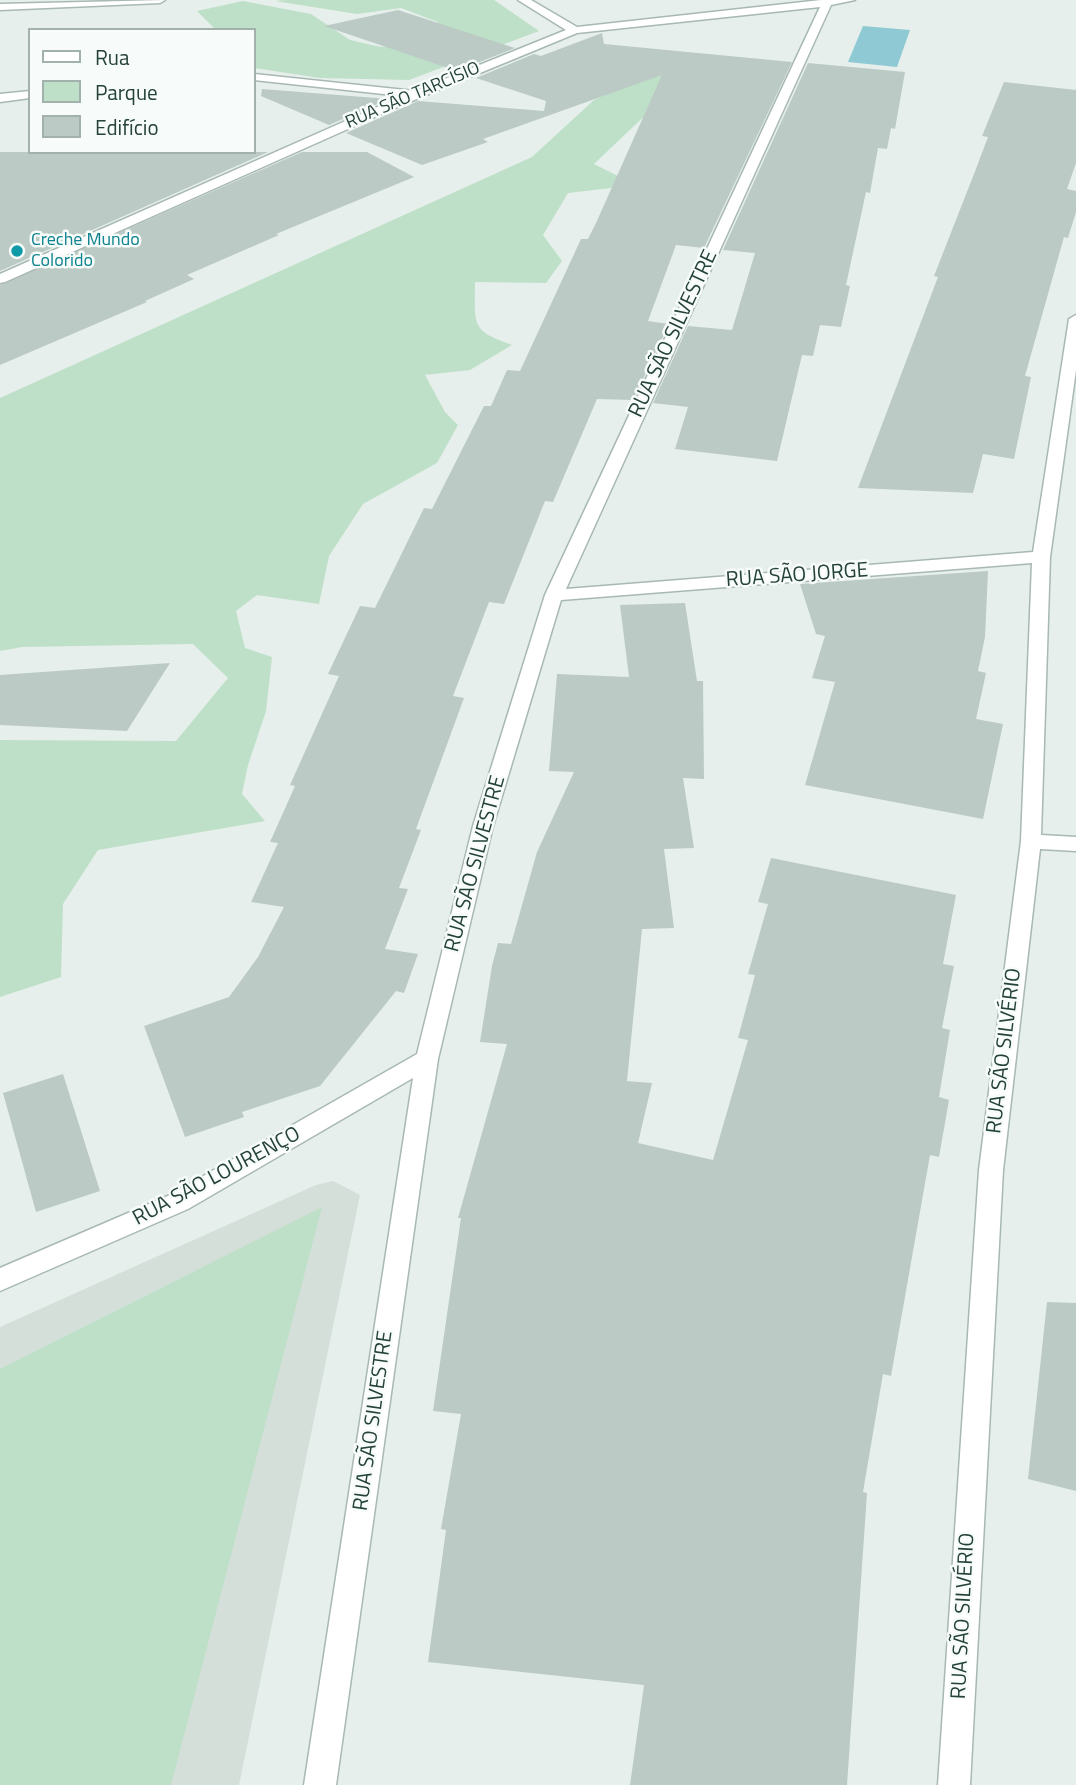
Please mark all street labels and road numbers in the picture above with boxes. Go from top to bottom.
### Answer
street label: RUA SÃO TARCÍSIO [343,58,483,134]
street label: RUA SÃO SILVESTRE [624,246,724,422]
street label: RUA SÃO JORGE [725,558,869,594]
street label: RUA SÃO SILVESTRE [440,773,512,955]
street label: RUA SÃO SILVÉRIO [982,967,1028,1135]
street label: RUA SÃO LOURENÇO [129,1122,305,1232]
street label: RUA SÃO SILVESTRE [349,1329,399,1513]
street label: RUA SÃO SILVÉRIO [947,1532,981,1700]

